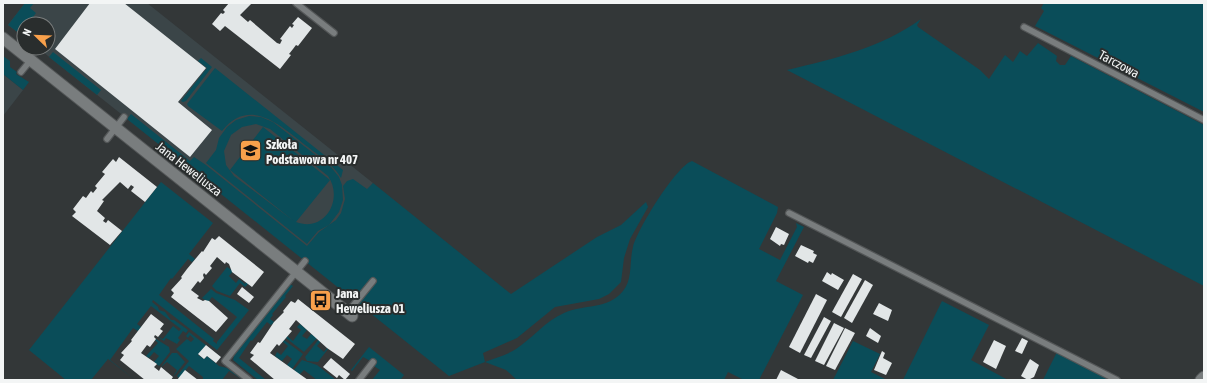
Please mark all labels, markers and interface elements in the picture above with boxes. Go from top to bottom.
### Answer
north arrow [16,16,56,56]
text: N [20,27,34,37]
street label: Tarczowa [1096,47,1142,81]
place label: Szkoła Podstawowa nr 407 [266,137,358,167]
school or university icon: Szkoła Podstawowa nr 407 [237,138,263,164]
street label: Jana Heweliusza [153,139,225,199]
place label: Jana Heweliusza 01 [335,286,405,316]
bus stop icon: Jana Heweliusza 01 [308,287,334,313]

